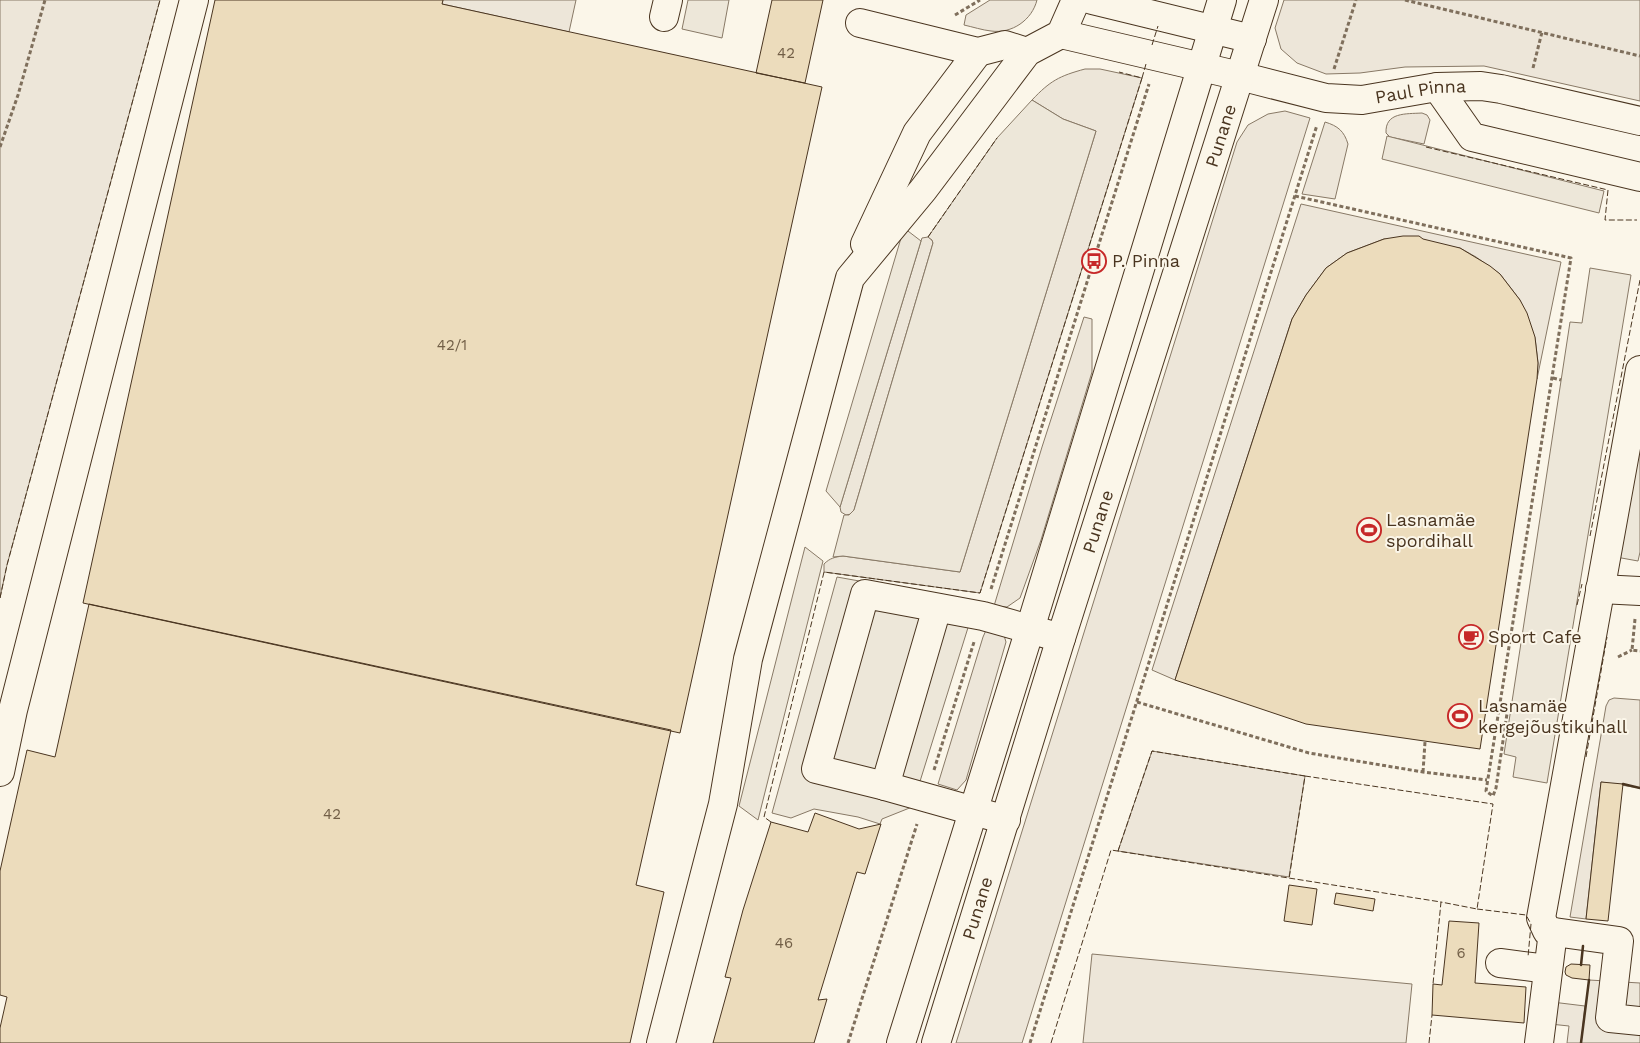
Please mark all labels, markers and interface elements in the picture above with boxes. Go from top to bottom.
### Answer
house number: 42 [777,44,795,62]
street label: Paul Pinna [1373,75,1466,108]
street label: Punane [1200,101,1240,170]
bus stop icon: P. Pinna [1081,248,1107,274]
place label: P. Pinna [1112,250,1180,271]
house number: 42/1 [437,336,467,354]
street label: Punane [1078,487,1117,556]
place label: Lasnamäe spordihall [1386,509,1476,551]
sports icon: Lasnamäe spordihall [1356,517,1382,543]
cafe icon: Sport Cafe [1458,624,1484,650]
place label: Sport Cafe [1488,626,1582,647]
place label: Lasnamäe kergejõustikuhall [1478,695,1628,737]
sports icon: Lasnamäe kergejõustikuhall [1447,703,1473,729]
house number: 42 [323,805,341,823]
street label: Punane [957,874,997,942]
house number: 46 [775,934,793,952]
house number: 6 [1456,944,1466,962]

